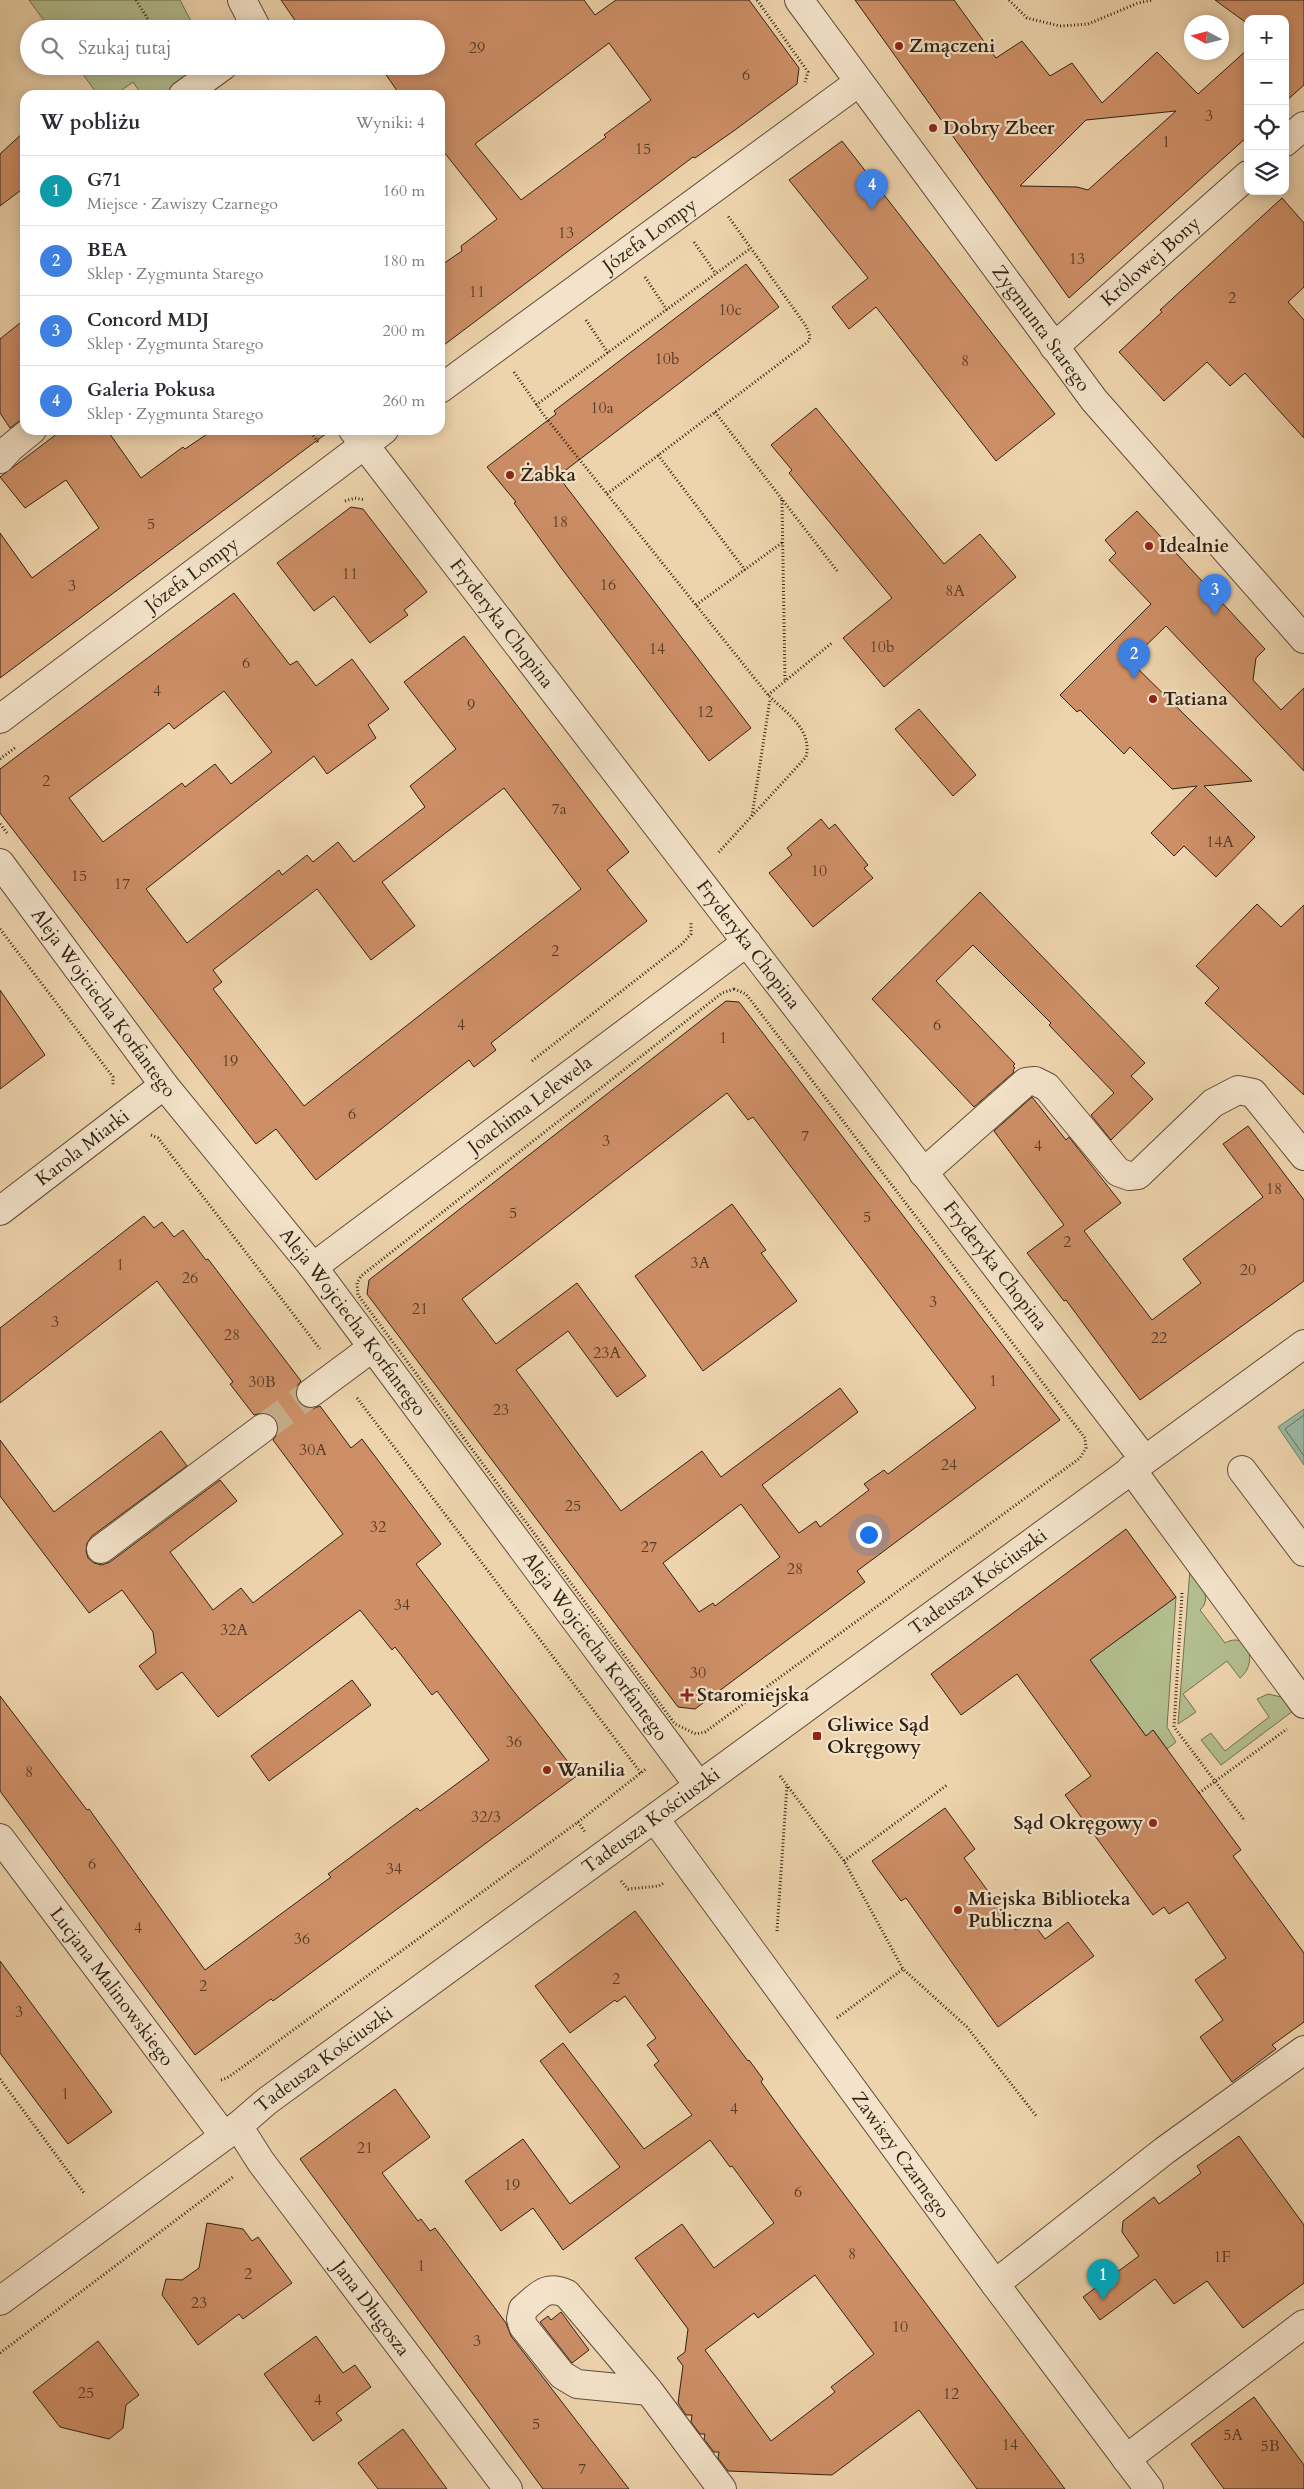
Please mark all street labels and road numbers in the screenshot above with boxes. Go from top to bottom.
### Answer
street label: Józefa Lompy [595,192,702,280]
street label: Królowej Bony [1095,210,1206,313]
street label: Zygmunta Starego [986,260,1097,397]
street label: Józefa Lompy [137,531,244,620]
street label: Fryderyka Chopina [444,553,560,694]
street label: Fryderyka Chopina [690,874,807,1015]
street label: Aleja Wojciecha Korfantego [25,903,182,1103]
street label: Joachima Lelewela [460,1049,597,1162]
street label: Karola Miarki [30,1103,135,1192]
street label: Fryderyka Chopina [937,1196,1053,1336]
street label: Aleja Wojciecha Korfantego [273,1223,432,1421]
street label: Tadeusza Kościuszki [904,1523,1052,1641]
street label: Aleja Wojciecha Korfantego [516,1547,674,1746]
street label: Tadeusza Kościuszki [577,1762,725,1880]
street label: Lucjana Malinowskiego [44,1902,180,2071]
street label: Tadeusza Kościuszki [249,2000,398,2119]
street label: Zawiszy Czarnego [845,2086,956,2223]
street label: Jana Długosza [325,2253,416,2362]

